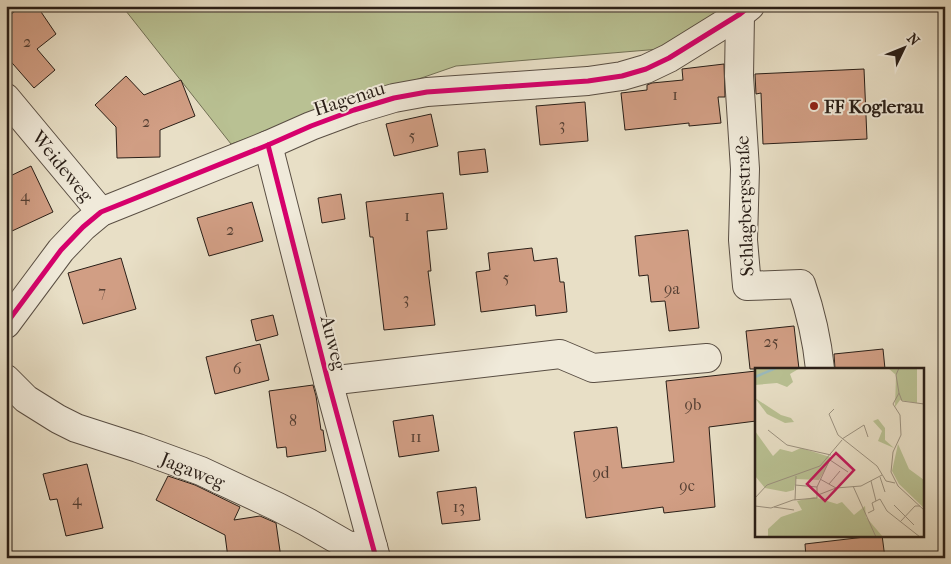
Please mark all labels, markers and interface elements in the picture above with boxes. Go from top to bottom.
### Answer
north arrow [878,22,928,72]
text: N [903,30,923,49]
house number: 2 [23,32,31,51]
street label: Hagenau [311,77,388,121]
house number: 1 [672,85,678,104]
place label: FF Koglerau [823,96,924,118]
marker: FF Koglerau [808,100,820,112]
house number: 2 [142,112,150,131]
house number: 3 [559,115,565,134]
street label: Weideweg [26,126,98,207]
house number: 5 [409,126,416,145]
street label: Schlagbergstraße [732,135,758,277]
house number: 4 [20,186,30,205]
house number: 1 [404,206,410,225]
house number: 2 [226,220,234,239]
house number: 5 [503,268,510,287]
house number: 9a [664,279,680,298]
house number: 7 [98,282,106,301]
house number: 3 [403,289,409,308]
street label: Auweg [315,312,351,374]
house number: 25 [763,332,779,351]
house number: 6 [233,359,242,378]
inset map [755,368,924,536]
house number: 9b [685,395,701,414]
house number: 8 [289,411,297,430]
house number: 11 [410,427,422,446]
street label: Jagaweg [155,447,229,494]
house number: 9d [592,463,610,482]
house number: 9c [679,476,695,495]
house number: 4 [72,490,82,509]
house number: 13 [453,497,465,516]

